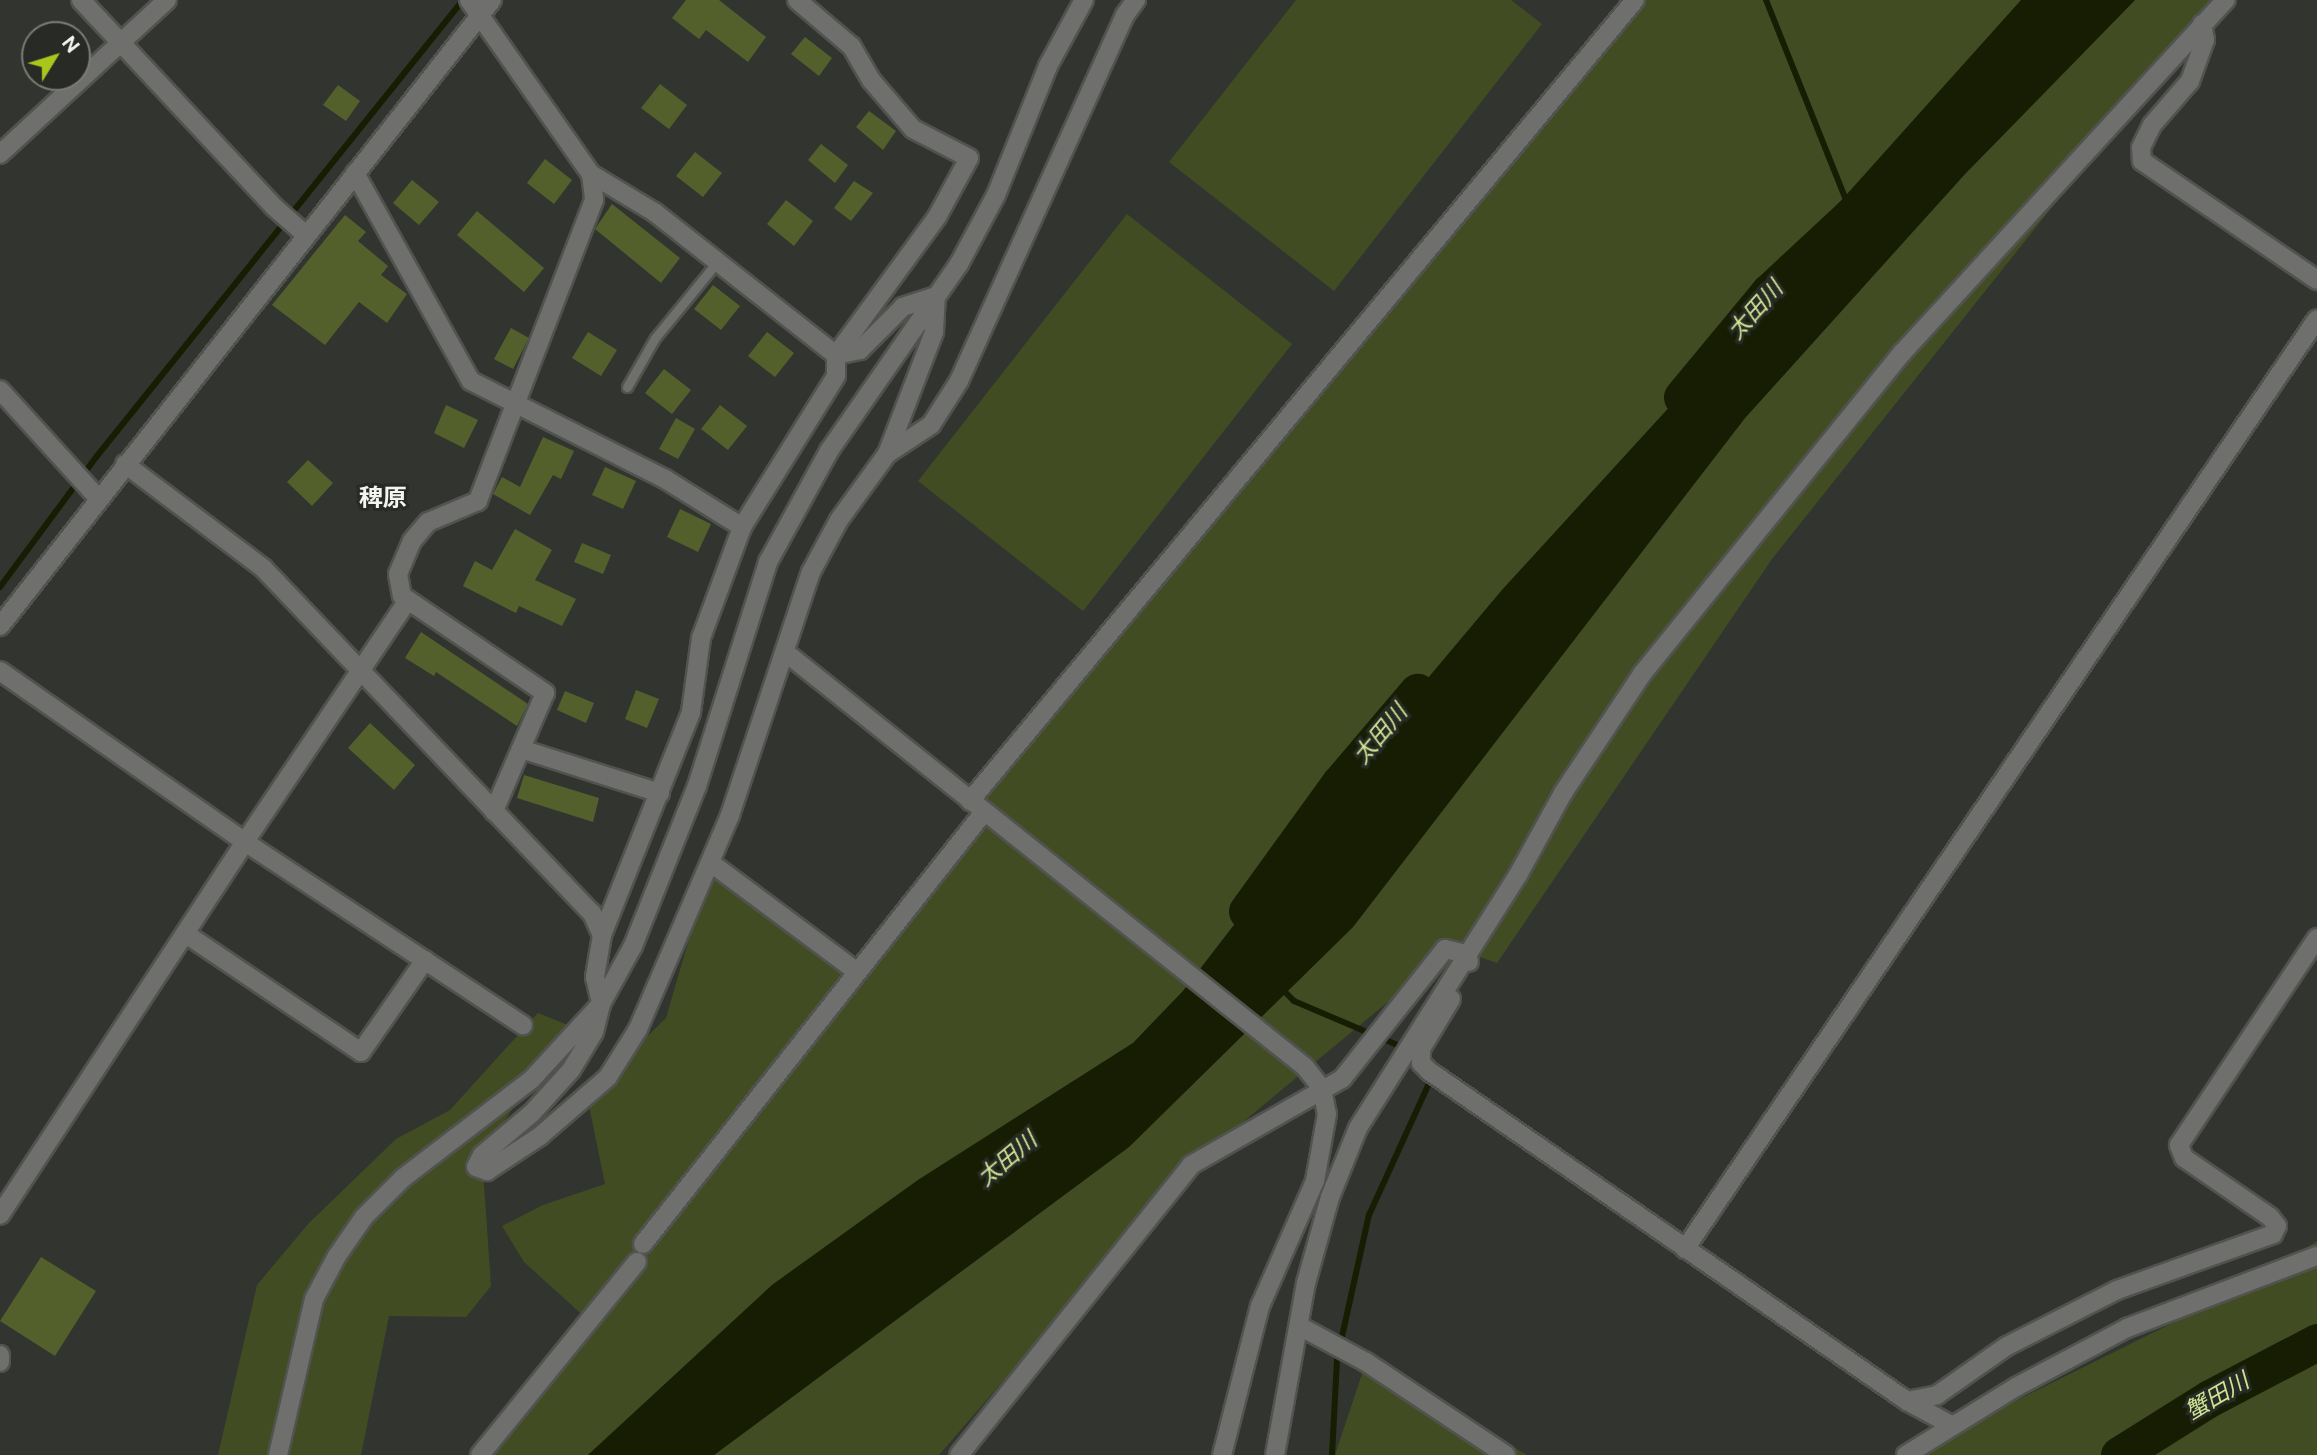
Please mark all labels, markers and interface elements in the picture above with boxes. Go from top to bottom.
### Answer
north arrow [21,21,91,91]
text: N [58,32,84,57]
water label: 太田川 [1722,275,1788,345]
district label: 稗原 [359,484,407,512]
water label: 太田川 [1347,699,1413,769]
water label: 太田川 [972,1126,1042,1192]
water label: 蟹田川 [2180,1367,2254,1425]

